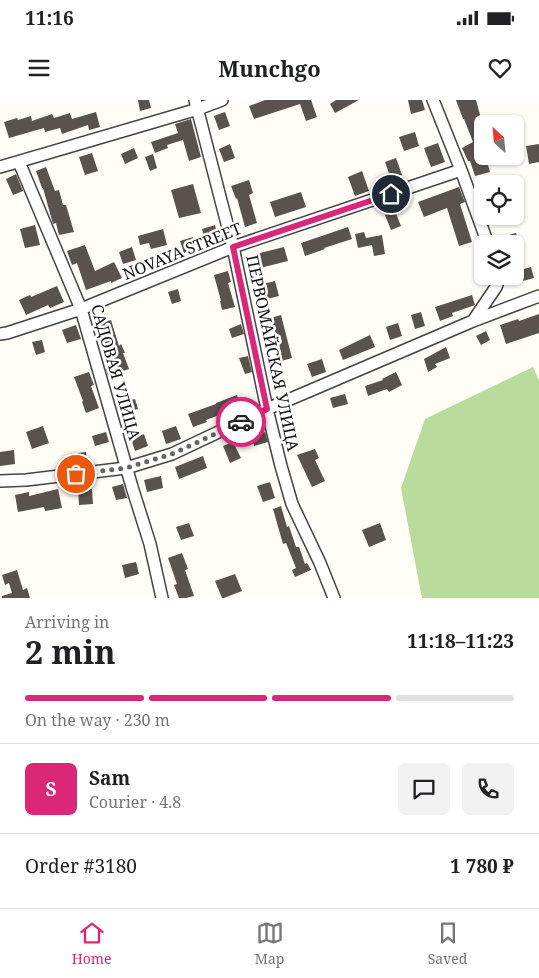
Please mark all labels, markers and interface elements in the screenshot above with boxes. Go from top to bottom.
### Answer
text: 11:16 [25,5,74,31]
text: Munchgo [218,53,321,83]
icon: menu [25,54,53,82]
icon: heart [486,54,514,82]
north arrow [474,115,524,165]
map controls [474,115,524,285]
pin [370,173,412,215]
button: locate [474,175,524,225]
icon: home [377,180,405,208]
street label: NOVAYA STREET [119,217,245,285]
button: layers [474,235,524,285]
street label: ПЕРВОМАЙСКАЯ УЛИЦА [241,253,305,454]
street label: САДОВАЯ УЛИЦА [86,302,146,443]
courier [216,397,266,447]
icon: car [227,408,255,436]
pin [55,453,97,495]
icon: bag [62,460,90,488]
text: Arriving in [25,611,109,633]
text: 11:18–11:23 [407,628,514,654]
text: 2 min [25,630,116,673]
text: On the way · 230 m [25,709,170,731]
button: chat [398,763,450,815]
button: phone [462,763,514,815]
text: Sam [89,765,130,791]
text: S [45,776,57,802]
text: Courier · 4.8 [89,791,181,813]
text: Order #3180 [25,853,137,879]
text: 1 780 ₽ [450,853,514,879]
tab: Home [72,919,112,968]
tab: Map [255,919,284,968]
tab: Saved [428,919,467,968]

